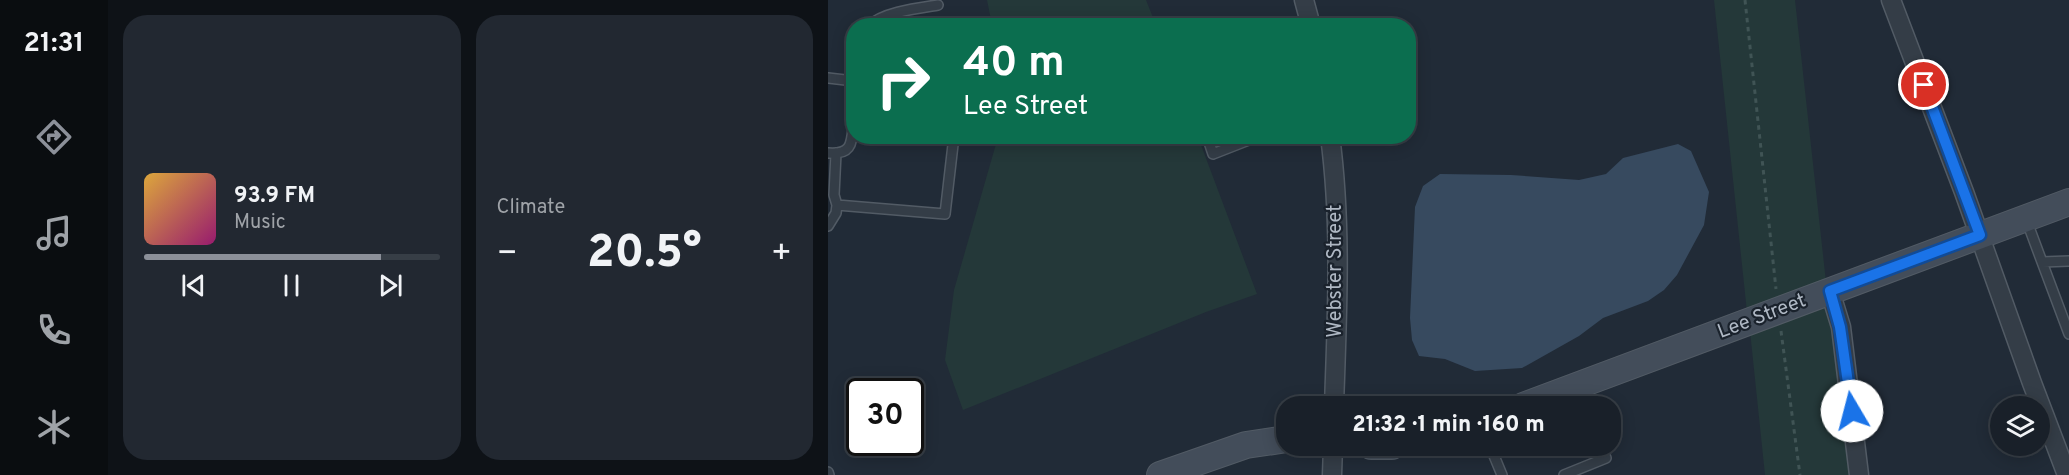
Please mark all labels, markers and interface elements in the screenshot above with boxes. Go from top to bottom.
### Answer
text: 21:31 [24,27,84,61]
text: 40 m [963,38,1065,91]
icon: right [864,42,942,120]
pin [1898,59,1949,110]
icon: arrive [1907,68,1940,101]
text: Lee Street [963,90,1088,124]
icon: directions [33,116,75,158]
text: 93.9 FM [234,183,315,210]
text: Climate [497,195,565,221]
street label: Webster Street [1323,204,1349,338]
text: Music [234,210,286,236]
icon: music [33,212,75,254]
text: 20.5° [587,226,702,283]
text: − [497,234,518,276]
text: + [771,234,792,276]
icon: previous [177,269,210,302]
icon: pause [275,269,308,302]
icon: next [374,269,407,302]
street label: Lee Street [1714,288,1810,346]
icon: phone [33,309,75,351]
speed limit sign: 30 [846,378,924,456]
position arrow [1820,379,1884,443]
map controls [1990,396,2050,456]
button: layers [1990,396,2050,456]
icon: climate [33,406,75,448]
text: 21:32 · 1 min · 160 m [1352,412,1545,439]

